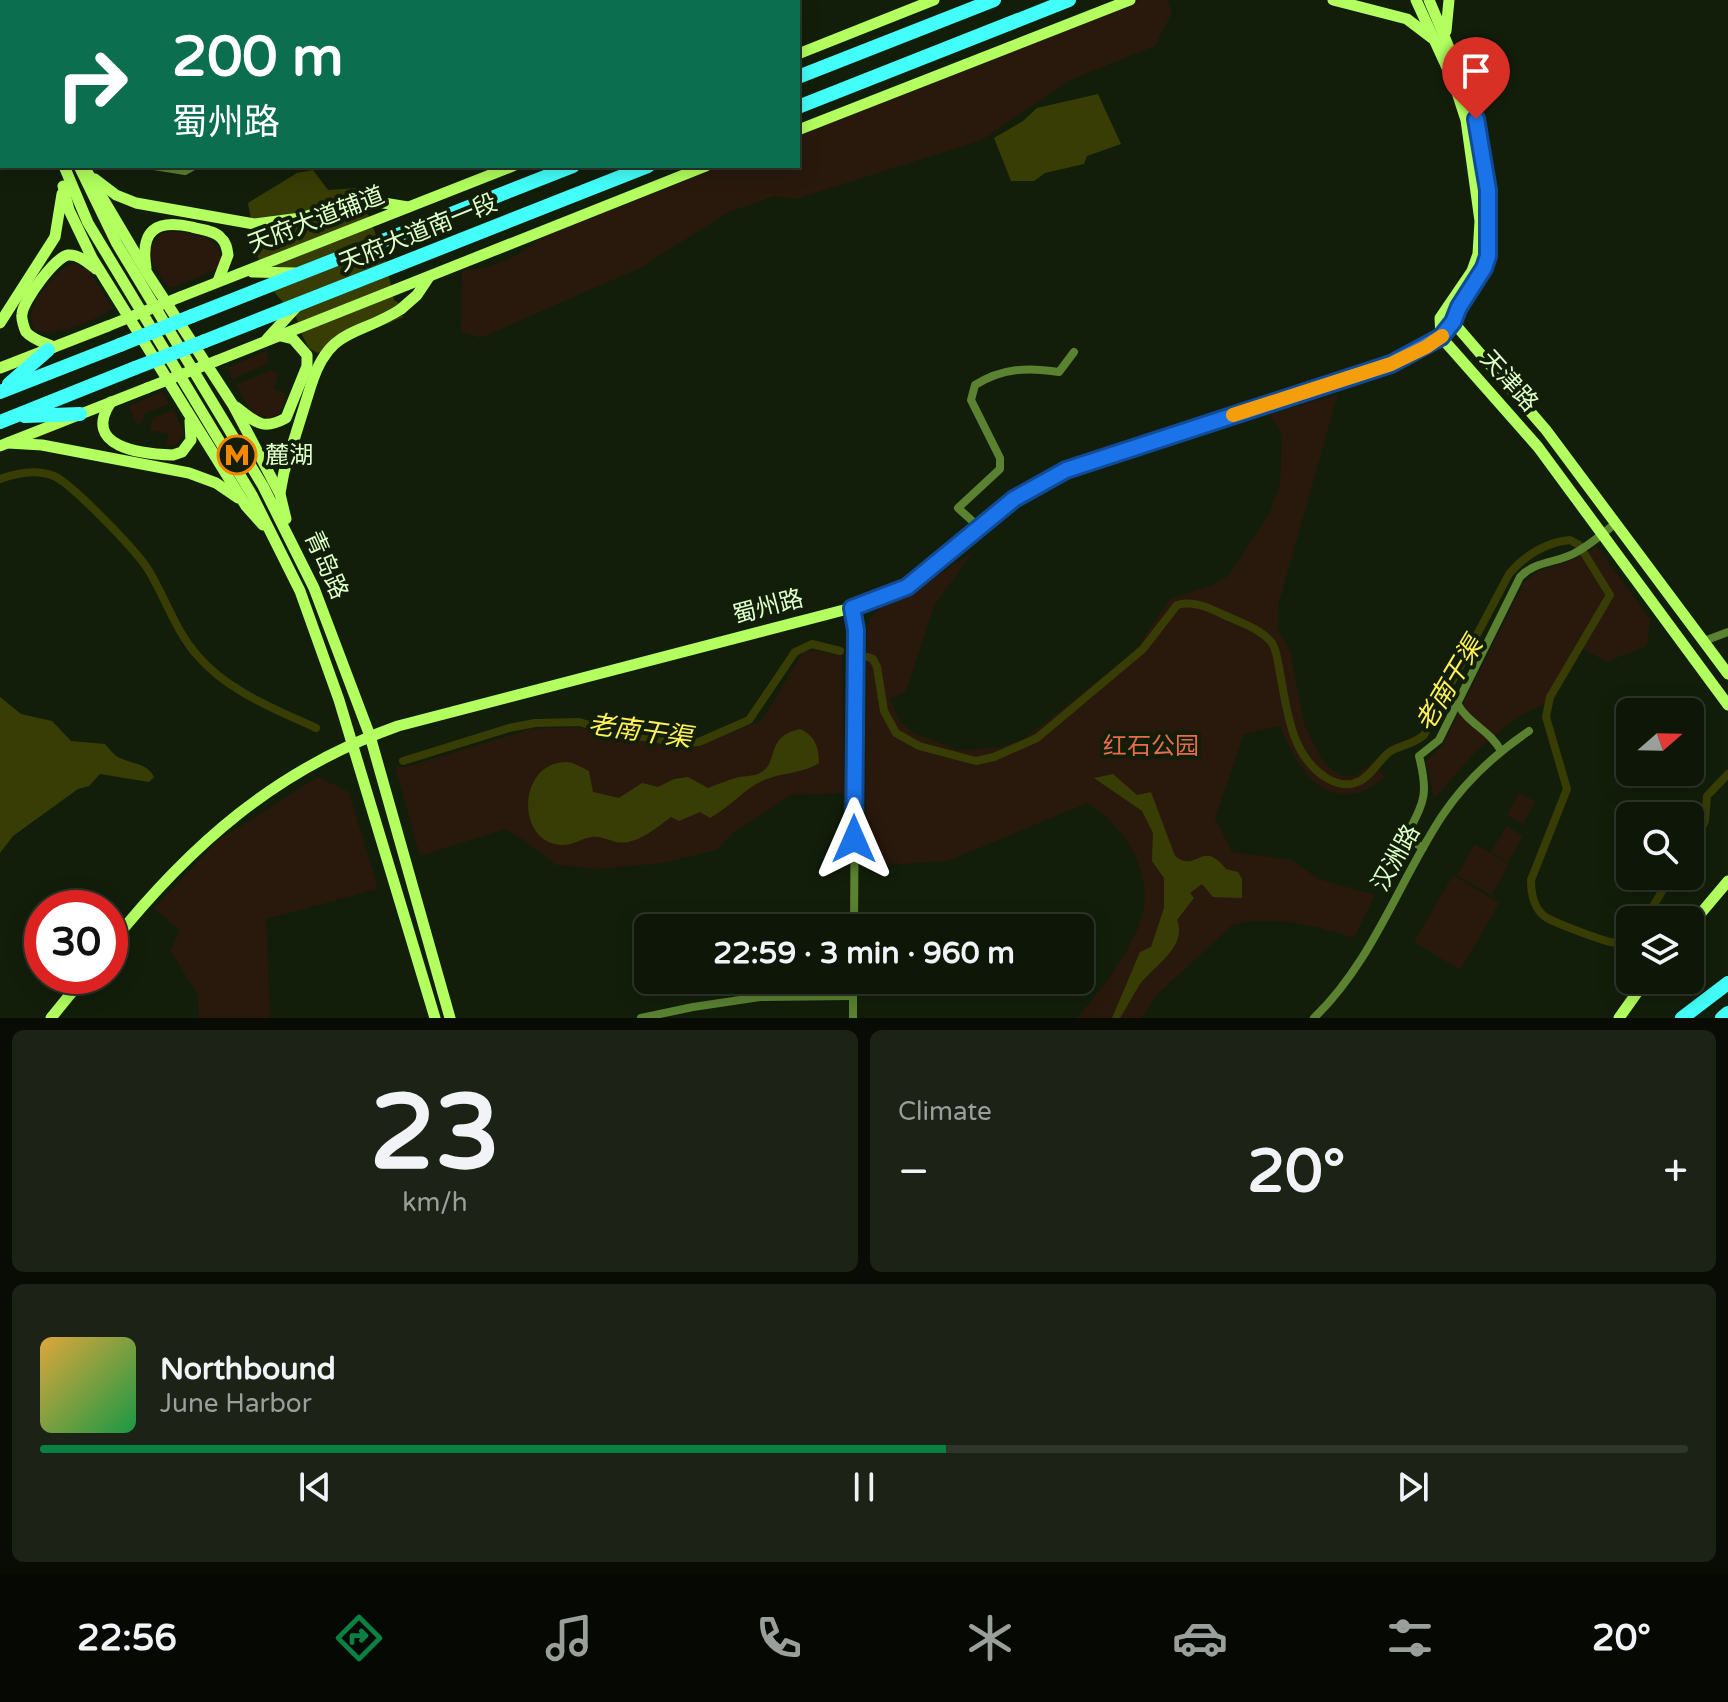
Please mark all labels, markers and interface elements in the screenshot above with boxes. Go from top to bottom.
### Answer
text: 200 m [172,24,343,91]
icon: right [40,32,144,136]
pin [1442,37,1510,119]
icon: arrive [1454,49,1498,93]
text: 蜀州路 [172,101,280,144]
street label: 天府大道辅道 [244,181,388,259]
street label: 天府大道南一段 [335,188,501,278]
street label: 天津路 [1474,345,1544,417]
metro station icon: 麓湖 [216,434,258,476]
place label: 麓湖 [265,441,313,470]
street label: 青岛路 [298,526,354,604]
street label: 蜀州路 [729,584,807,630]
water label: 老南干渠 [1409,628,1491,737]
north arrow [1616,698,1704,786]
map controls [1616,698,1704,994]
water label: 老南干渠 [586,708,698,754]
park label: 红石公园 [1103,732,1199,761]
position arrow [812,797,896,881]
button: search [1616,802,1704,890]
street label: 汉洲路 [1366,819,1426,897]
speed limit sign: 30 [24,890,128,994]
button: layers [1616,906,1704,994]
text: 22:59 · 3 min · 960 m [713,935,1015,972]
text: 23 [370,1072,500,1197]
text: Climate [898,1096,992,1127]
text: 20° [1247,1136,1345,1208]
text: − [898,1146,929,1199]
text: + [1663,1146,1688,1199]
text: km/h [402,1187,468,1218]
text: Northbound [160,1351,336,1388]
text: June Harbor [160,1388,312,1419]
icon: previous [293,1465,337,1509]
icon: pause [842,1465,886,1509]
icon: next [1391,1465,1435,1509]
icon: directions [331,1610,387,1666]
icon: music [541,1610,597,1666]
icon: phone [751,1610,807,1666]
icon: climate [962,1610,1018,1666]
icon: car [1172,1610,1228,1666]
icon: filters [1382,1610,1438,1666]
text: 22:56 [77,1617,177,1660]
text: 20° [1592,1617,1651,1660]

